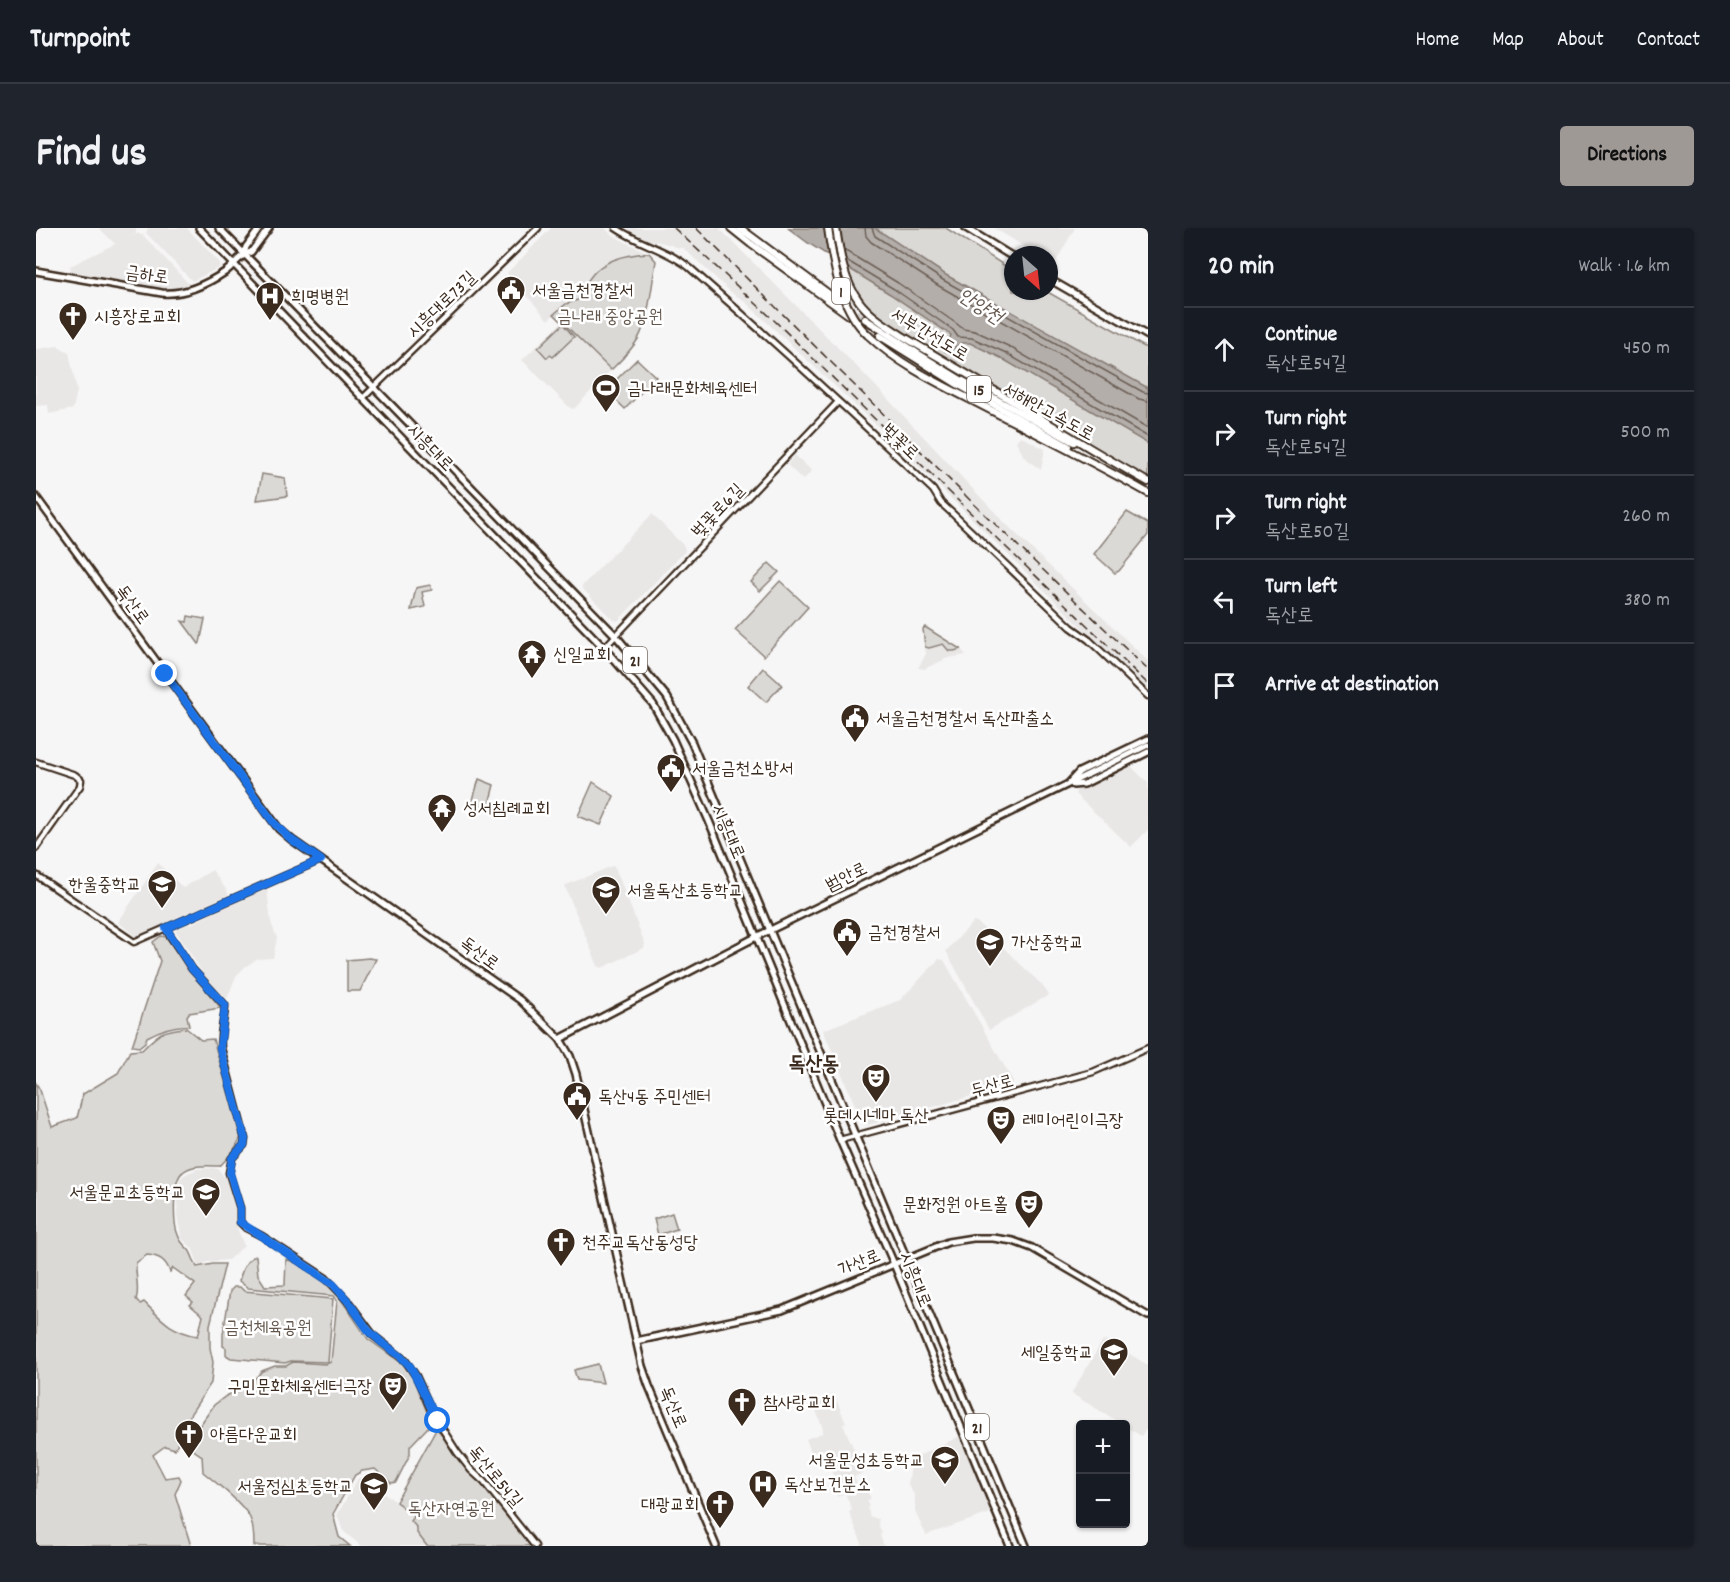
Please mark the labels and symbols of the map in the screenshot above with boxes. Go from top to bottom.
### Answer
north arrow [1004,246,1058,300]
street label: 금하로 [123,261,170,292]
street label: 시흥대로73길 [403,266,483,345]
public building icon: 서울금천경찰서 [495,274,527,316]
road number: 1 [832,278,850,304]
hospital icon: 희명병원 [254,280,286,322]
place label: 서울금천경찰서 [532,280,633,305]
water label: 안양천 [951,283,1009,333]
place label: 희명병원 [291,286,349,311]
church icon: 시흥장로교회 [57,300,89,342]
street label: 서부간선도로 [885,303,972,369]
place label: 시흥장로교회 [94,306,181,331]
park label: 금나래 중앙공원 [557,306,663,331]
sports icon: 금나래문화체육센터 [590,372,622,414]
road number: 15 [967,376,991,402]
place label: 금나래문화체육센터 [627,378,757,403]
street label: 서해안고속도로 [997,378,1098,449]
street label: 시흥대로 [400,419,458,478]
street label: 벚꽃로 [875,419,924,467]
street label: 벚꽃로6길 [687,479,751,544]
street label: 독산로 [108,581,154,630]
temple icon: 신일교회 [516,638,548,680]
place label: 신일교회 [553,644,611,669]
road number: 21 [623,647,647,673]
route end [151,660,177,686]
public building icon: 서울금천경찰서 독산파출소 [839,702,871,744]
place label: 서울금천경찰서 독산파출소 [876,708,1054,733]
public building icon: 서울금천소방서 [655,752,687,794]
place label: 서울금천소방서 [692,758,793,783]
temple icon: 성서침례교회 [426,792,458,834]
place label: 성서침례교회 [463,798,550,823]
street label: 시흥대로 [704,800,750,864]
street label: 범안로 [822,857,872,899]
school or university icon: 한울중학교 [146,868,178,910]
place label: 한울중학교 [69,874,141,899]
school or university icon: 서울독산초등학교 [590,874,622,916]
place label: 서울독산초등학교 [627,880,743,905]
public building icon: 금천경찰서 [831,916,863,958]
place label: 금천경찰서 [868,922,940,947]
school or university icon: 가산중학교 [974,926,1006,968]
street label: 독산로 [454,932,503,978]
place label: 가산중학교 [1011,932,1083,957]
district label: 독산동 [789,1051,839,1081]
theatre icon: 롯데시네마 독산 [860,1062,892,1104]
street label: 두산로 [968,1070,1017,1105]
public building icon: 독산4동 주민센터 [561,1080,593,1122]
place label: 독산4동 주민센터 [598,1086,711,1111]
theatre icon: 레미어린이극장 [985,1104,1017,1146]
place label: 롯데시네마 독산 [823,1105,929,1130]
place label: 레미어린이극장 [1022,1110,1123,1135]
school or university icon: 서울문교초등학교 [190,1176,222,1218]
place label: 서울문교초등학교 [69,1182,185,1207]
theatre icon: 문화정원 아트홀 [1013,1188,1045,1230]
place label: 문화정원 아트홀 [902,1194,1008,1219]
church icon: 천주교독산동성당 [545,1226,577,1268]
place label: 천주교독산동성당 [582,1232,698,1257]
street label: 가산로 [835,1245,885,1284]
street label: 시흥대로 [891,1248,936,1311]
park label: 금천체육공원 [225,1317,311,1342]
school or university icon: 세일중학교 [1098,1336,1130,1378]
place label: 세일중학교 [1021,1342,1093,1367]
theatre icon: 구민문화체육센터극장 [377,1370,409,1412]
place label: 구민문화체육센터극장 [227,1376,372,1401]
street label: 독산로 [652,1383,692,1433]
church icon: 참사랑교회 [726,1386,758,1428]
place label: 참사랑교회 [763,1392,835,1417]
route start [424,1407,450,1433]
road number: 21 [965,1414,989,1440]
church icon: 아름다운교회 [173,1418,205,1460]
place label: 아름다운교회 [210,1424,297,1449]
street label: 독산로54길 [461,1441,528,1514]
school or university icon: 서울문성초등학교 [929,1444,961,1486]
place label: 서울문성초등학교 [808,1450,924,1475]
hospital icon: 독산보건분소 [747,1468,779,1510]
school or university icon: 서울정심초등학교 [358,1470,390,1512]
place label: 독산보건분소 [784,1474,871,1499]
place label: 서울정심초등학교 [237,1476,353,1501]
church icon: 대광교회 [704,1488,736,1530]
place label: 대광교회 [641,1494,699,1519]
park label: 독산자연공원 [408,1498,494,1523]

